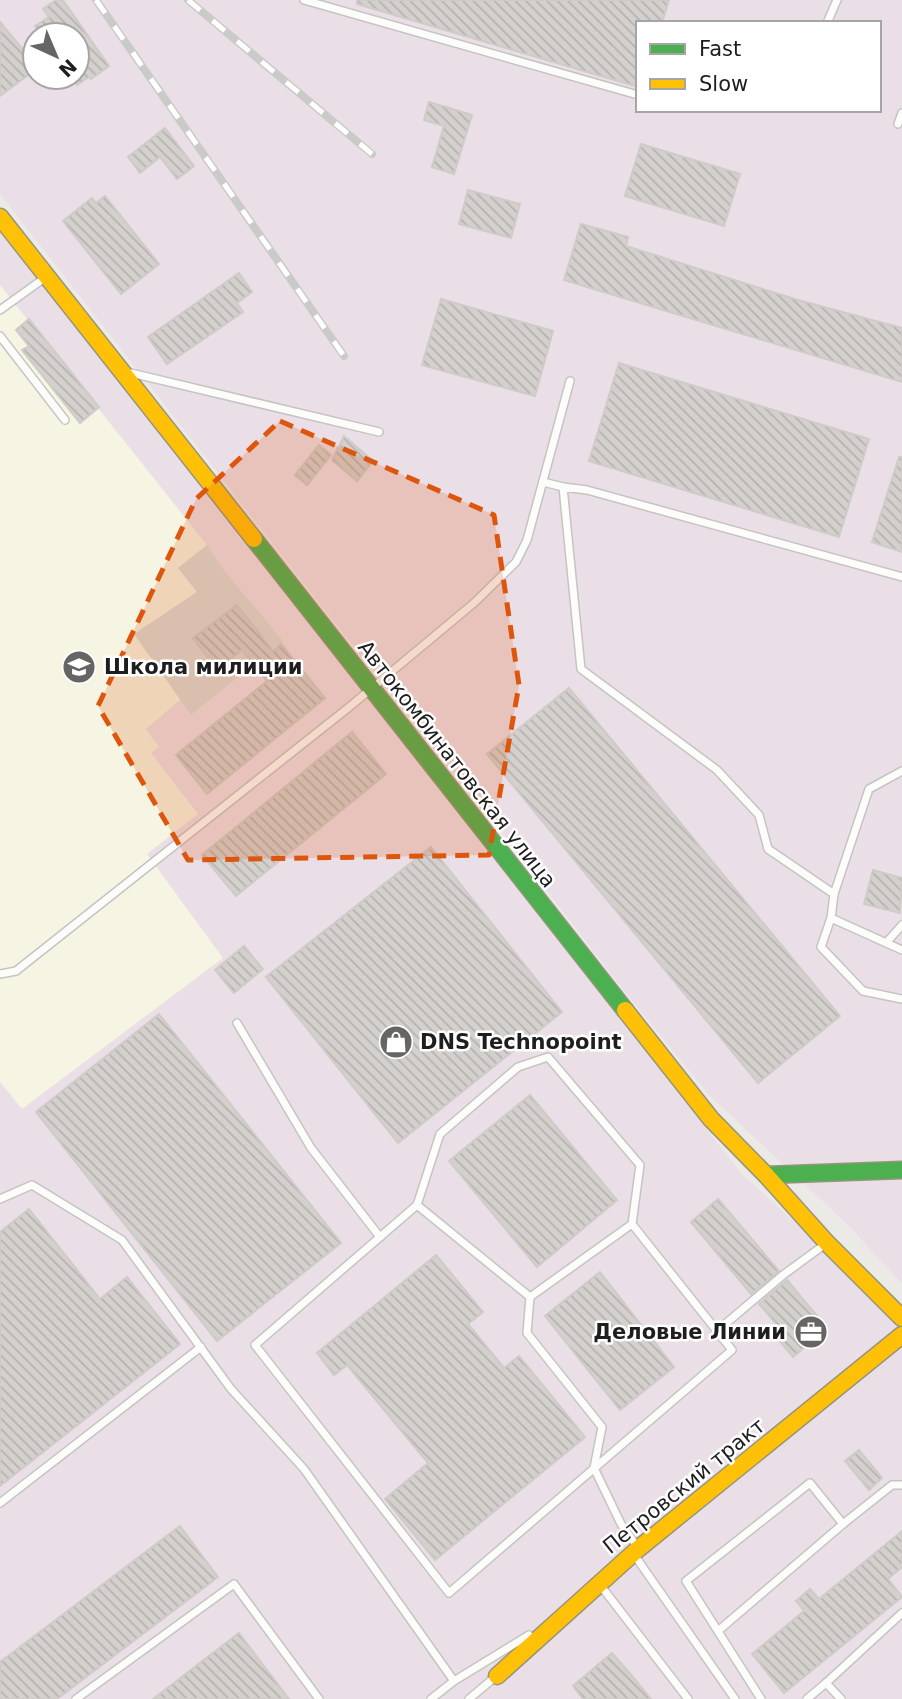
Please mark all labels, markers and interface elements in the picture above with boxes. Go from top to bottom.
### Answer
north arrow [21,21,91,91]
legend [636,21,881,112]
text: Fast [699,37,741,61]
text: N [54,55,81,82]
text: Slow [699,72,748,96]
street label: Автокомбинатовская улица [353,636,561,892]
school or university icon: Школа милиции [60,648,98,686]
place label: Школа милиции [104,655,302,679]
shop icon: DNS Technopoint [377,1023,415,1061]
place label: DNS Technopoint [420,1030,622,1054]
office icon: Деловые Линии [792,1313,830,1351]
place label: Деловые Линии [593,1320,786,1344]
street label: Петровский тракт [598,1413,770,1559]

